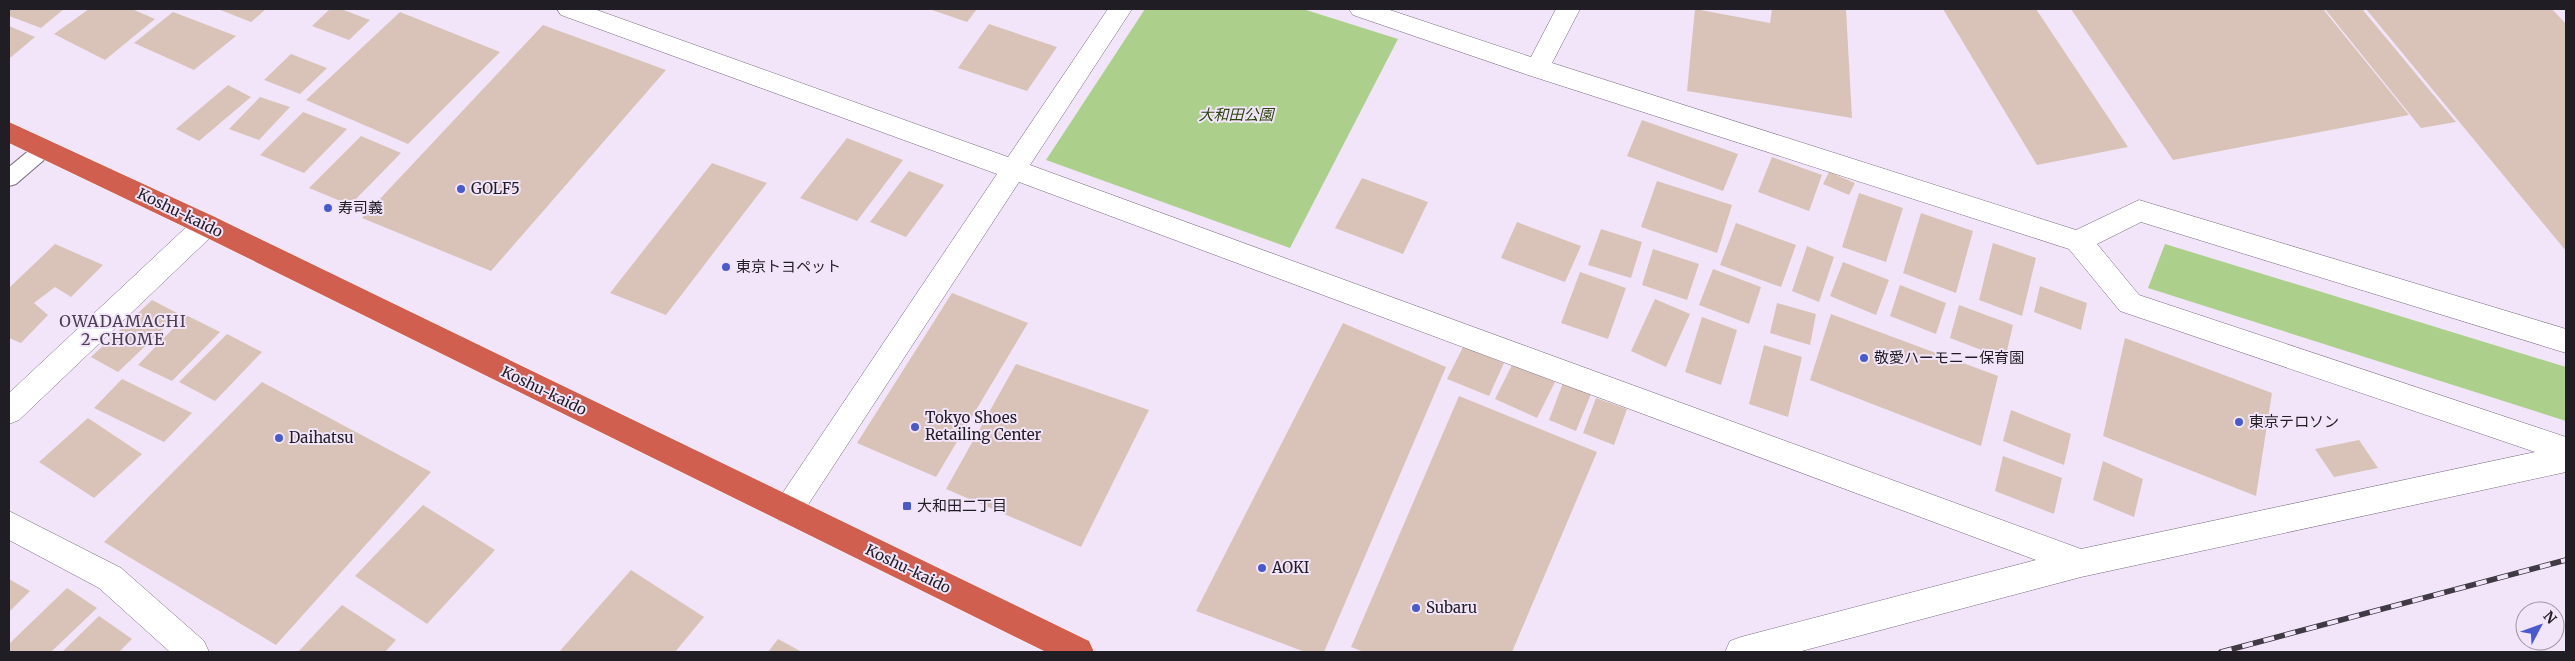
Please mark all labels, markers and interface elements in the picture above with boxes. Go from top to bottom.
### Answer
park label: 大和田公園 [1198,105,1275,124]
place label: GOLF5 [471,179,520,198]
marker: GOLF5 [455,183,467,195]
street label: Koshu-kaido [135,184,226,241]
place label: 寿司義 [338,198,383,217]
marker: 寿司義 [322,202,334,214]
place label: 東京トヨペット [736,257,841,276]
marker: 東京トヨペット [720,261,732,273]
district label: OWADAMACHI 2-CHOME [59,311,187,349]
place label: 敬愛ハーモニー保育園 [1874,348,2024,367]
marker: 敬愛ハーモニー保育園 [1858,352,1870,364]
street label: Koshu-kaido [499,362,590,419]
place label: Tokyo Shoes Retailing Center [925,408,1041,444]
place label: 東京テロソン [2249,412,2339,431]
marker: 東京テロソン [2233,416,2245,428]
marker: Tokyo Shoes Retailing Center [909,421,921,433]
place label: Daihatsu [289,428,354,447]
marker: Daihatsu [273,432,285,444]
place label: 大和田二丁目 [917,496,1007,515]
marker: 大和田二丁目 [901,500,913,512]
street label: Koshu-kaido [863,540,954,597]
place label: AOKI [1271,558,1309,577]
marker: AOKI [1256,562,1268,574]
place label: Subaru [1426,598,1477,617]
north arrow [2515,601,2565,651]
marker: Subaru [1410,602,1422,614]
text: N [2539,607,2560,628]

